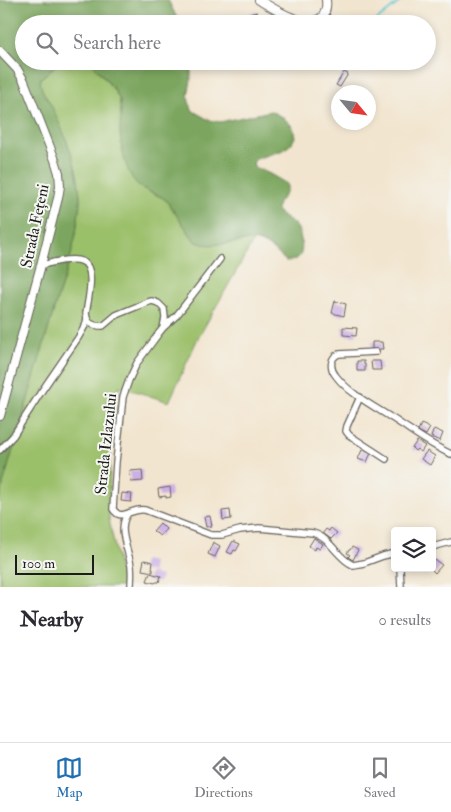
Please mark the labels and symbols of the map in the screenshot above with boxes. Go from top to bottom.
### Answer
north arrow [331,85,376,130]
street label: Strada Fețeni [16,182,54,270]
street label: Strada Izlazului [91,392,121,496]
scale bar [15,552,94,575]

